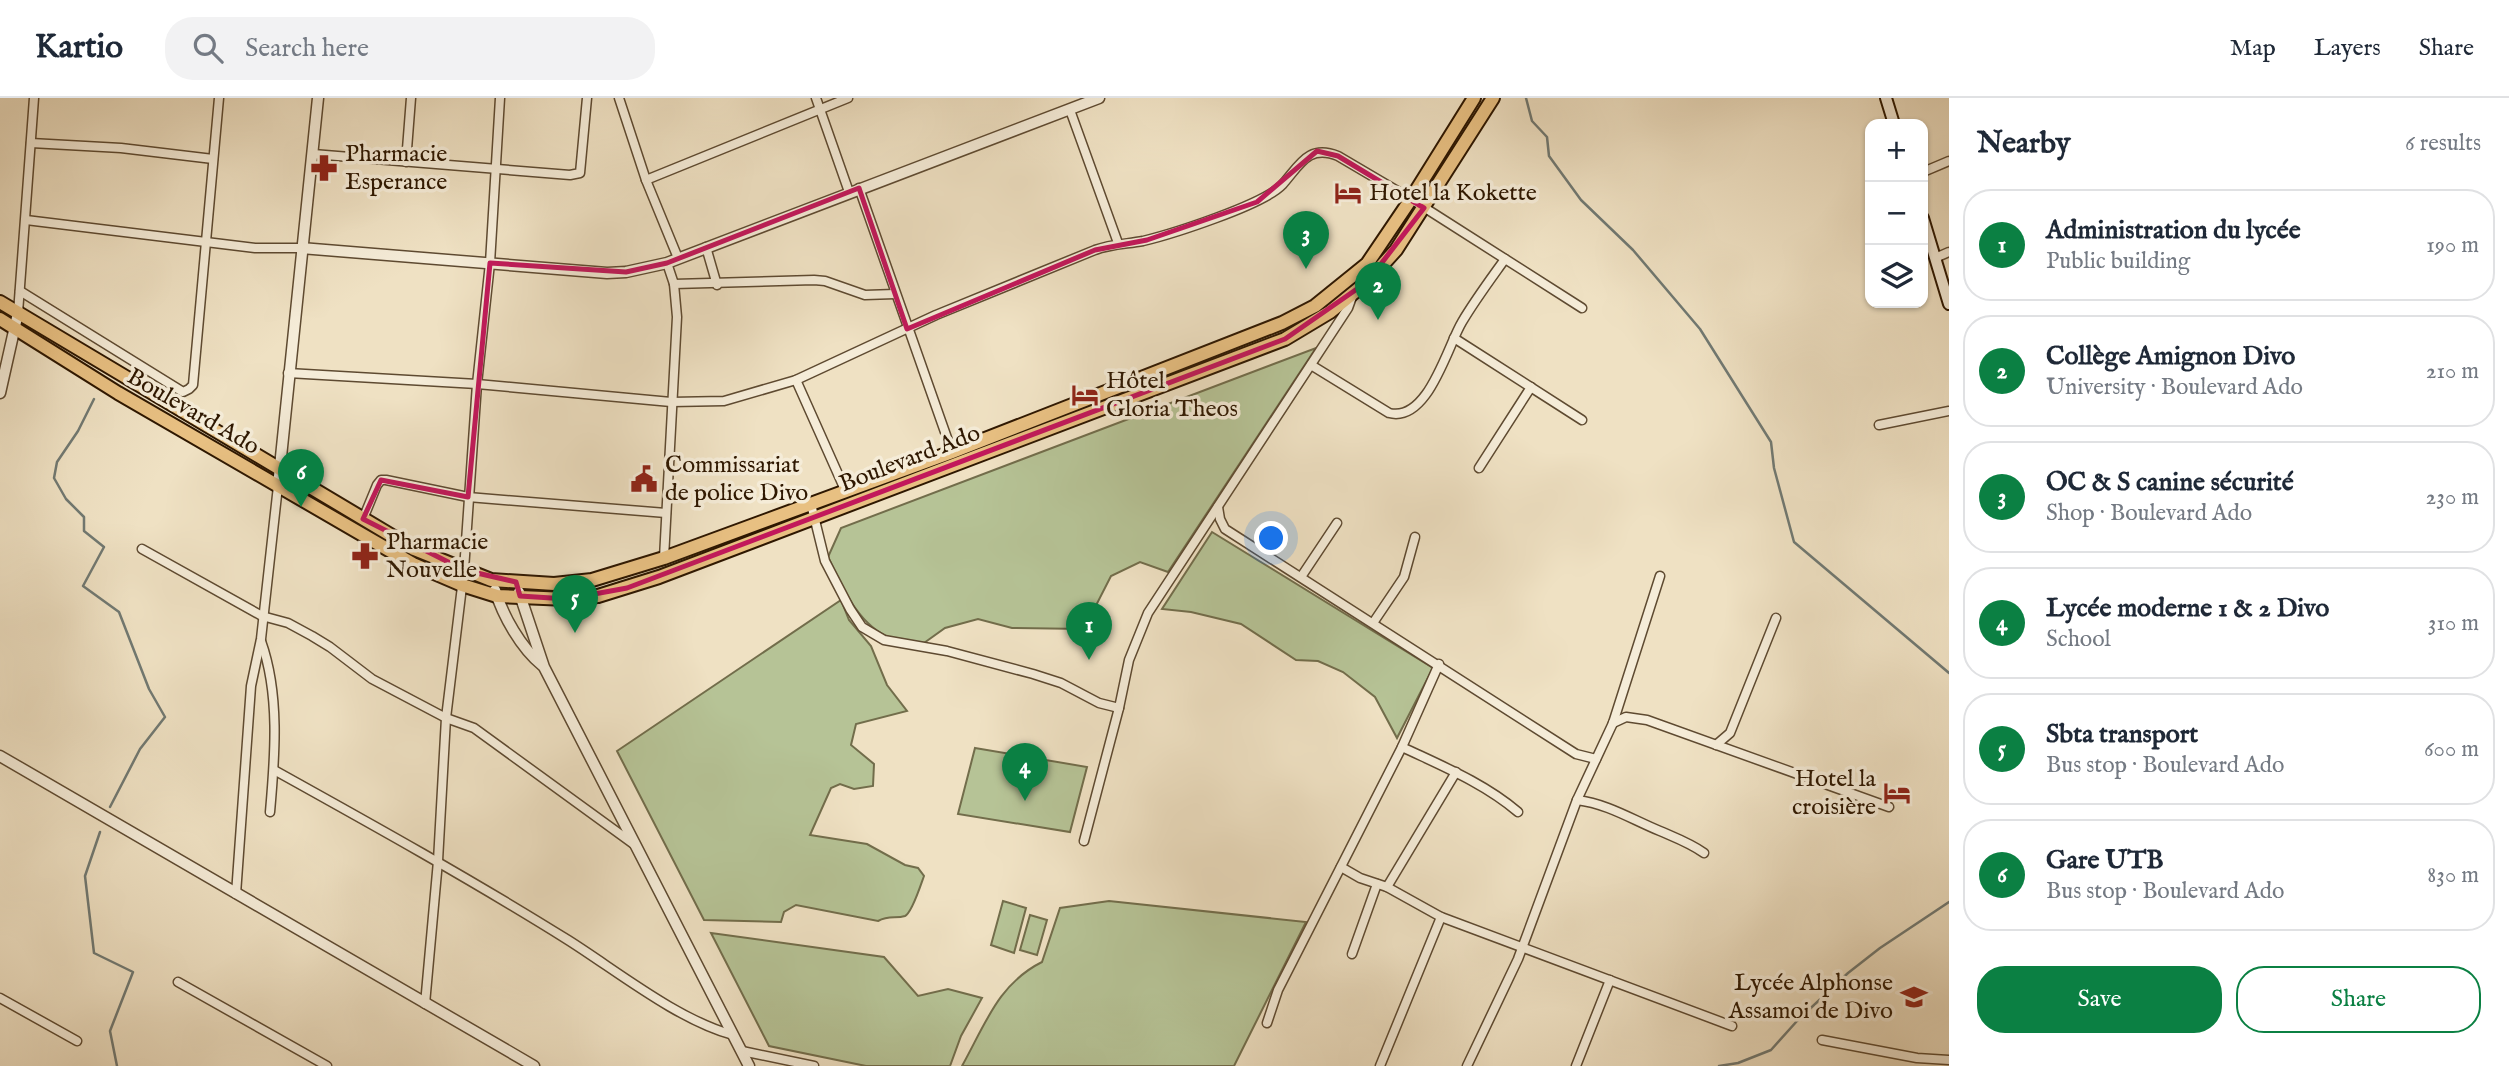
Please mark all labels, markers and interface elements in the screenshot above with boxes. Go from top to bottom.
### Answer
search box [165,17,655,80]
text: Kartio [35,27,123,69]
icon: search [189,29,227,67]
text: Search here [245,32,369,65]
text: Map [2230,33,2276,64]
text: Layers [2314,33,2381,64]
text: Share [2419,33,2474,64]
map controls [1865,119,1928,308]
button: + [1865,119,1928,182]
text: Nearby [1977,125,2070,163]
text: 6 results [2405,129,2481,158]
place label: Pharmacie Esperance [345,139,447,198]
pharmacy icon: Pharmacie Esperance [309,153,339,183]
hotel icon: Hotel la Kokette [1333,178,1363,208]
place label: Hotel la Kokette [1369,178,1537,209]
button: − [1865,182,1928,245]
pin: 3 [1283,211,1329,269]
text: Administration du lycée [2046,214,2301,247]
text: 1 [1998,231,2006,260]
text: 190 m [2426,231,2479,260]
button: layers [1865,245,1928,308]
text: Public building [2046,247,2190,276]
pin: 2 [1355,262,1401,320]
text: Collège Amignon Divo [2046,340,2295,373]
text: 2 [1997,357,2007,386]
text: 210 m [2426,357,2479,386]
street label: Boulevard Ado [121,361,265,463]
place label: Hôtel Gloria Theos [1106,366,1238,425]
text: University · Boulevard Ado [2046,373,2303,402]
hotel icon: Hôtel Gloria Theos [1070,380,1100,410]
street label: Boulevard Ado [835,418,985,500]
pin: 6 [278,449,324,507]
place label: Commissariat de police Divo [665,450,808,509]
public building icon: Commissariat de police Divo [629,464,659,494]
text: OC & S canine sécurité [2046,466,2294,499]
text: 3 [1998,483,2006,512]
text: 230 m [2426,483,2479,512]
text: Shop · Boulevard Ado [2046,499,2252,528]
your location [1254,521,1288,555]
place label: Pharmacie Nouvelle [386,527,488,586]
pharmacy icon: Pharmacie Nouvelle [350,541,380,571]
pin: 5 [552,575,598,633]
text: Lycée moderne 1 & 2 Divo [2046,592,2329,625]
pin: 1 [1066,602,1112,660]
text: 4 [1996,609,2008,638]
text: 310 m [2428,609,2479,638]
text: School [2046,625,2111,654]
text: Sbta transport [2046,718,2198,751]
text: 5 [1998,735,2006,764]
text: 600 m [2424,735,2479,764]
pin: 4 [1002,743,1048,801]
text: Bus stop · Boulevard Ado [2046,751,2284,780]
place label: Hotel la croisière [1792,764,1877,823]
hotel icon: Hotel la croisière [1882,778,1912,808]
text: Gare UTB [2046,844,2164,877]
text: 6 [1997,861,2007,890]
text: 830 m [2427,861,2479,890]
text: Bus stop · Boulevard Ado [2046,877,2284,906]
button: Save [1977,966,2222,1033]
button: Share [2236,966,2481,1033]
place label: Lycée Alphonse Assamoi de Divo [1728,968,1893,1027]
school or university icon: Lycée Alphonse Assamoi de Divo [1899,982,1929,1012]

